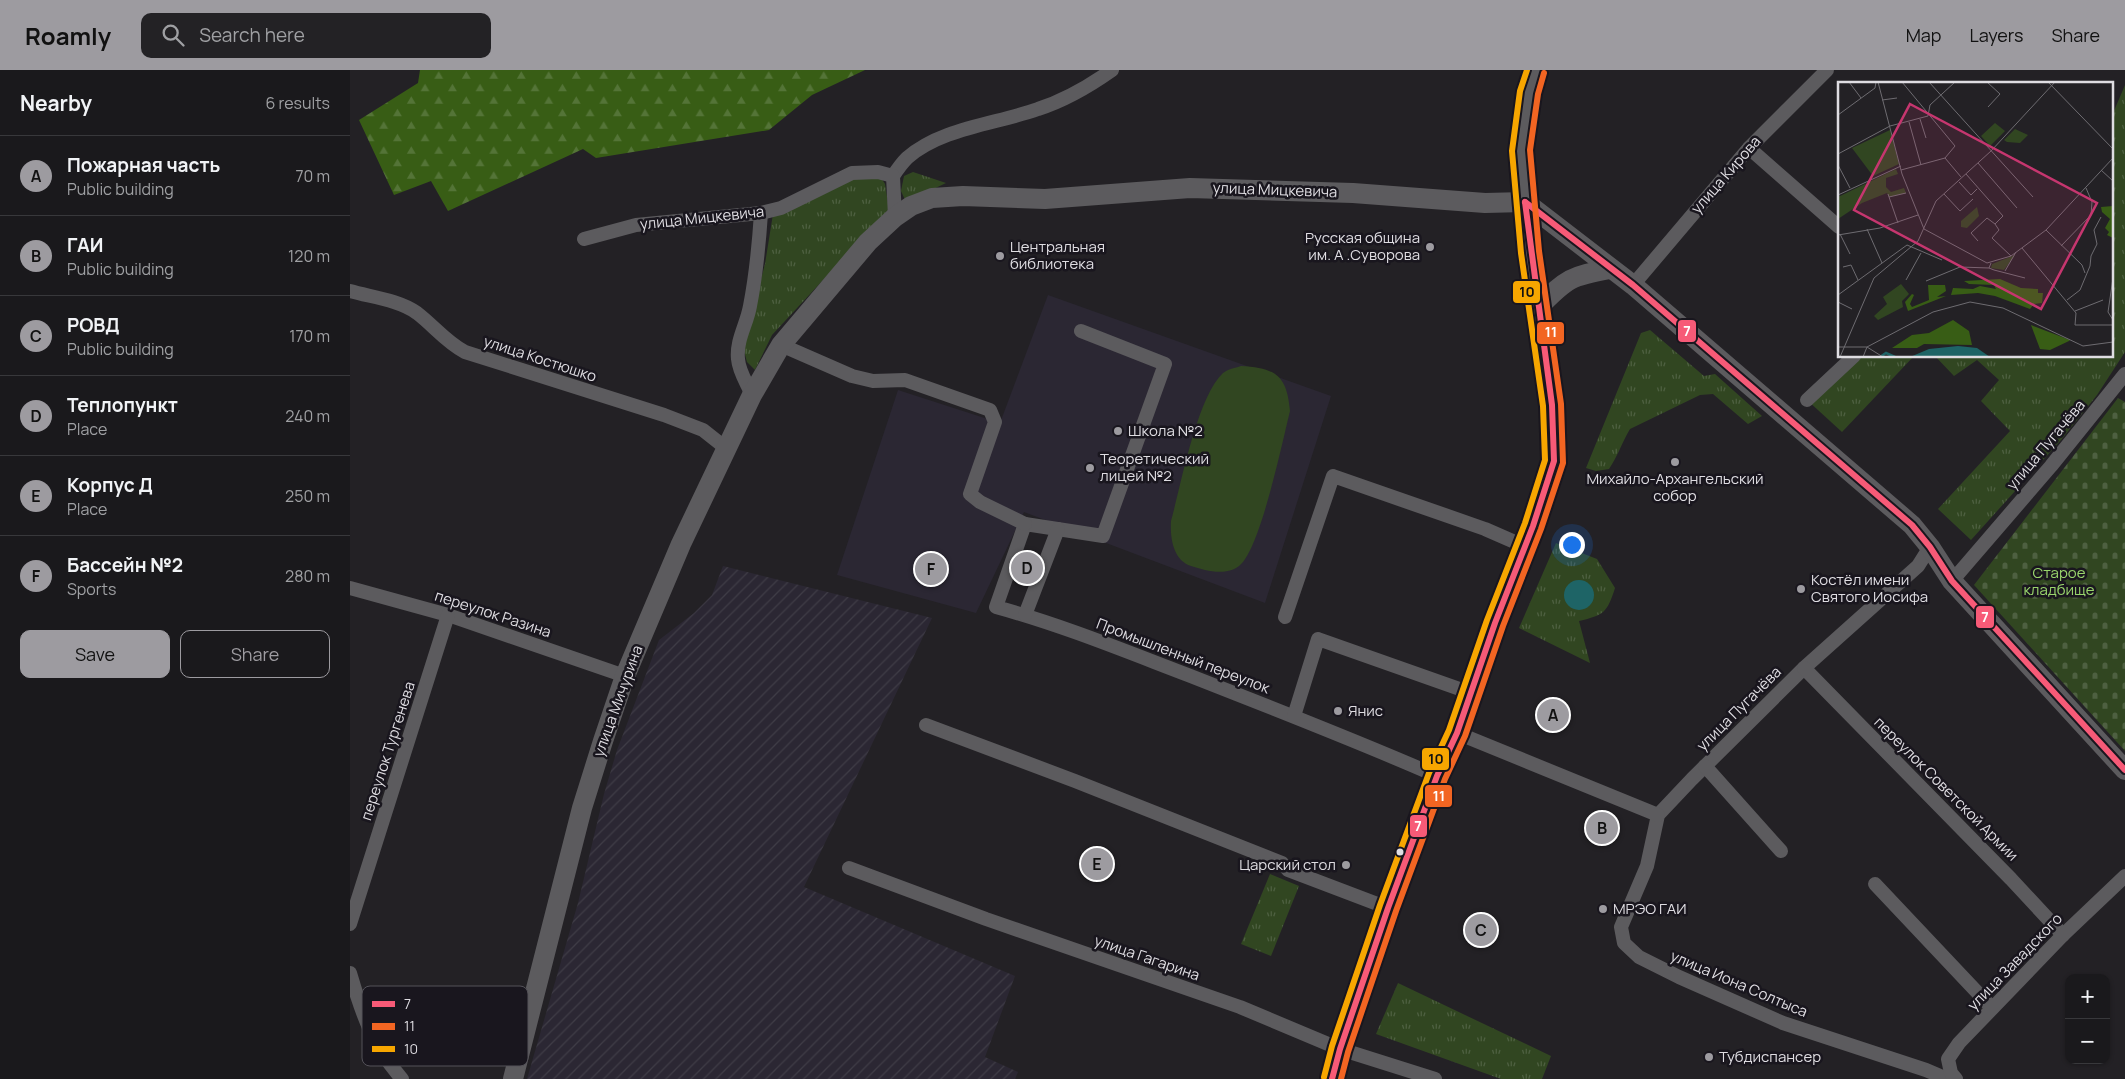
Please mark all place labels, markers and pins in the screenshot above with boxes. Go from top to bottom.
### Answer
place label: Русская община им. А .Суворова [1305,227,1420,265]
place label: Центральная библиотека [1010,236,1105,274]
marker: Русская община им. А .Суворова [1424,241,1436,253]
marker: Центральная библиотека [994,250,1006,262]
place label: Школа №2 [1128,420,1203,441]
marker: Школа №2 [1112,425,1124,437]
place label: Теоретический лицей №2 [1100,448,1209,486]
marker: Михайло-Архангельский собор [1669,456,1681,468]
marker: Теоретический лицей №2 [1084,462,1096,474]
place label: Михайло-Архангельский собор [1586,468,1764,506]
pin: D [1011,549,1043,587]
pin: F [915,550,947,588]
place label: Костёл имени Святого Иосифа [1811,569,1928,607]
marker: Костёл имени Святого Иосифа [1795,583,1807,595]
pin: A [1537,696,1569,734]
place label: Янис [1348,700,1383,721]
marker: Янис [1332,705,1344,717]
pin: B [1586,809,1618,847]
pin: E [1081,845,1113,883]
unlabelled marker [1395,847,1405,857]
place label: Царский стол [1239,854,1336,875]
marker: Царский стол [1340,859,1352,871]
place label: МРЭО ГАИ [1613,898,1686,919]
marker: МРЭО ГАИ [1597,903,1609,915]
pin: C [1465,911,1497,949]
place label: Тубдиспансер [1719,1046,1821,1067]
marker: Тубдиспансер [1703,1051,1715,1063]

